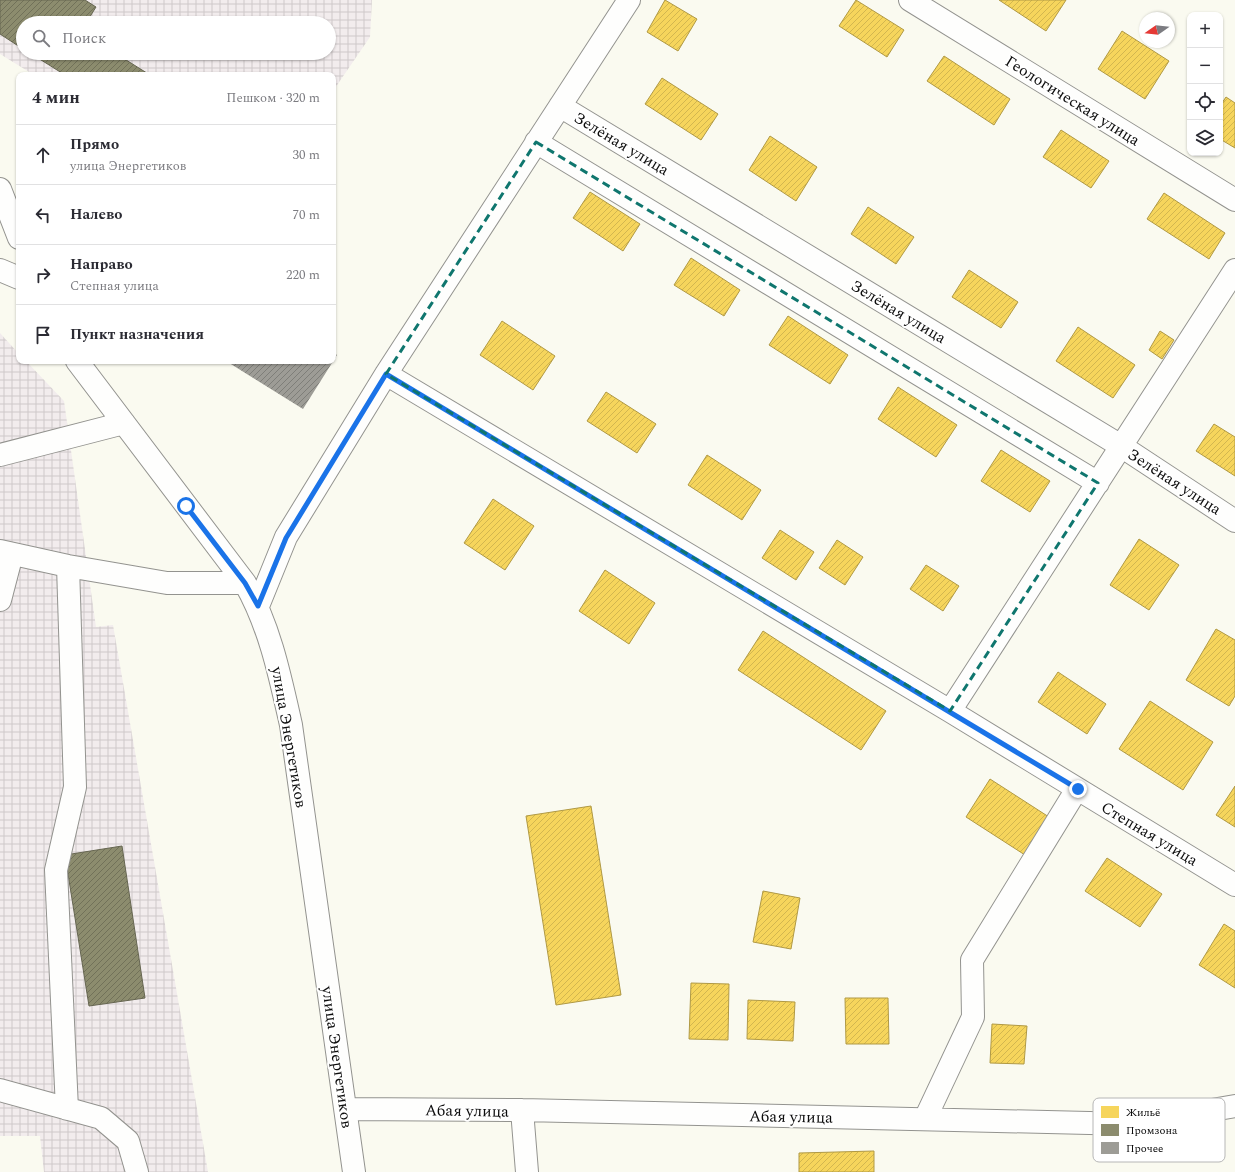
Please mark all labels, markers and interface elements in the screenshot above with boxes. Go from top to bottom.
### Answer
north arrow [1139,12,1175,48]
map controls [1187,12,1223,156]
button: + [1187,12,1223,48]
search box [16,16,336,60]
icon: search [30,27,52,49]
text: Поиск [62,27,106,50]
button: − [1187,48,1223,84]
street label: Геологическая улица [1000,50,1145,152]
button: locate [1187,84,1223,120]
text: 4 мин [32,85,80,111]
text: Пешком · 320 m [226,88,320,108]
street label: Зелёная улица [569,106,674,182]
button: layers [1187,120,1223,156]
text: Прямо [70,133,119,156]
icon: ahead [32,144,54,166]
text: 30 m [293,145,320,165]
text: улица Энергетиков [70,156,186,176]
text: Налево [70,203,123,226]
icon: left [32,204,54,226]
text: 70 m [293,205,320,225]
text: Направо [70,253,133,276]
icon: right [32,264,54,286]
text: 220 m [286,265,320,285]
street label: Зелёная улица [846,274,951,350]
text: Степная улица [70,276,159,296]
text: Пункт назначения [70,323,204,346]
icon: arrive [32,324,54,346]
street label: Зелёная улица [1123,442,1226,521]
route start [177,497,195,515]
street label: улица Энергетиков [265,664,313,810]
route end [1069,780,1087,798]
street label: Степная улица [1096,795,1203,872]
street label: улица Энергетиков [315,984,359,1130]
street label: Абая улица [425,1098,509,1124]
legend [1093,1098,1225,1162]
street label: Абая улица [749,1104,833,1130]
text: Жильё [1126,1104,1160,1121]
text: Промзона [1126,1122,1178,1139]
text: Прочее [1126,1140,1163,1157]

